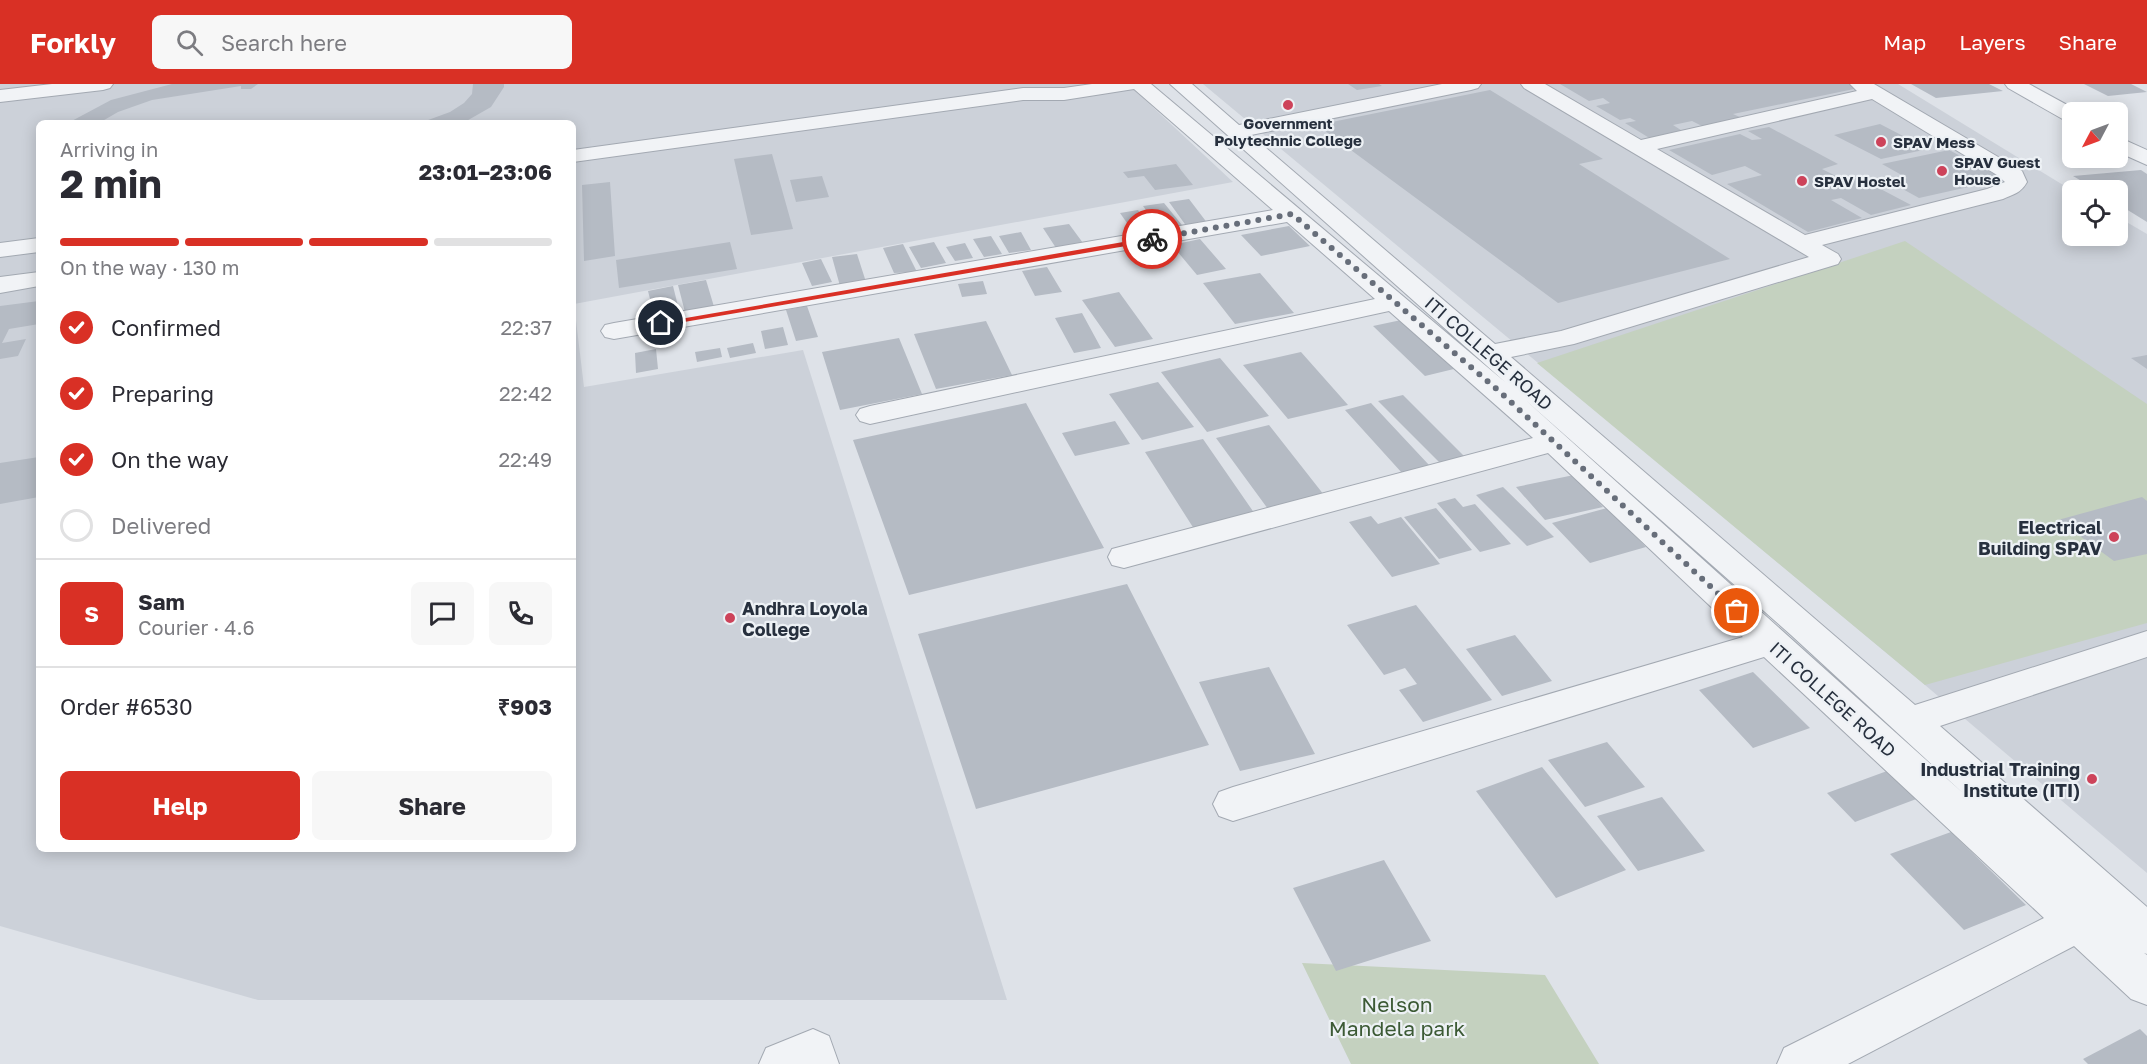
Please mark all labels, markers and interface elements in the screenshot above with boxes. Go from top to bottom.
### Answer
search box [152,15,572,69]
text: Forkly [30,26,116,59]
icon: search [173,26,206,59]
text: Search here [221,29,347,56]
text: Map [1883,29,1926,55]
text: Layers [1959,29,2026,55]
text: Share [2059,29,2117,55]
marker: Government Polytechnic College [1281,98,1295,112]
north arrow [2062,102,2128,168]
map controls [2062,102,2128,246]
place label: Government Polytechnic College [1214,114,1362,149]
place label: SPAV Mess [1893,133,1975,151]
marker: SPAV Mess [1874,135,1888,149]
text: Arriving in [60,137,158,161]
place label: SPAV Guest House [1954,153,2040,188]
text: 23:01–23:06 [419,158,552,185]
text: 2 min [60,160,162,207]
marker: SPAV Guest House [1935,164,1949,178]
place label: SPAV Hostel [1814,172,1906,190]
marker: SPAV Hostel [1795,174,1809,188]
button: locate [2062,180,2128,246]
courier [1122,209,1182,269]
icon: bike [1136,223,1169,256]
text: On the way · 130 m [60,255,239,279]
street label: ITI COLLEGE ROAD [1421,292,1557,414]
pin [635,297,686,348]
icon: home [644,306,677,339]
icon: check [60,311,93,344]
text: Confirmed [111,314,221,341]
text: 22:37 [501,315,552,339]
icon: check [60,377,93,410]
text: Preparing [111,380,214,407]
text: 22:42 [499,381,552,405]
icon: check [60,443,93,476]
text: On the way [111,446,229,473]
text: 22:49 [499,447,552,471]
text: Delivered [111,512,211,539]
place label: Electrical Building SPAV [1978,516,2102,559]
marker: Electrical Building SPAV [2107,530,2121,544]
button: chat [411,582,474,645]
button: phone [489,582,552,645]
pin [1711,585,1762,636]
text: Sam [138,588,185,615]
icon: bag [1720,594,1753,627]
place label: Andhra Loyola College [742,597,868,640]
text: S [84,600,99,627]
marker: Andhra Loyola College [723,611,737,625]
text: Courier · 4.6 [138,615,255,639]
street label: ITI COLLEGE ROAD [1765,637,1901,761]
text: Order #6530 [60,693,193,720]
text: ₹903 [498,693,552,720]
place label: Industrial Training Institute (ITI) [1920,758,2080,801]
button: Help [60,771,300,840]
button: Share [312,771,552,840]
marker: Industrial Training Institute (ITI) [2085,772,2099,786]
park label: Nelson Mandela park [1329,991,1465,1041]

